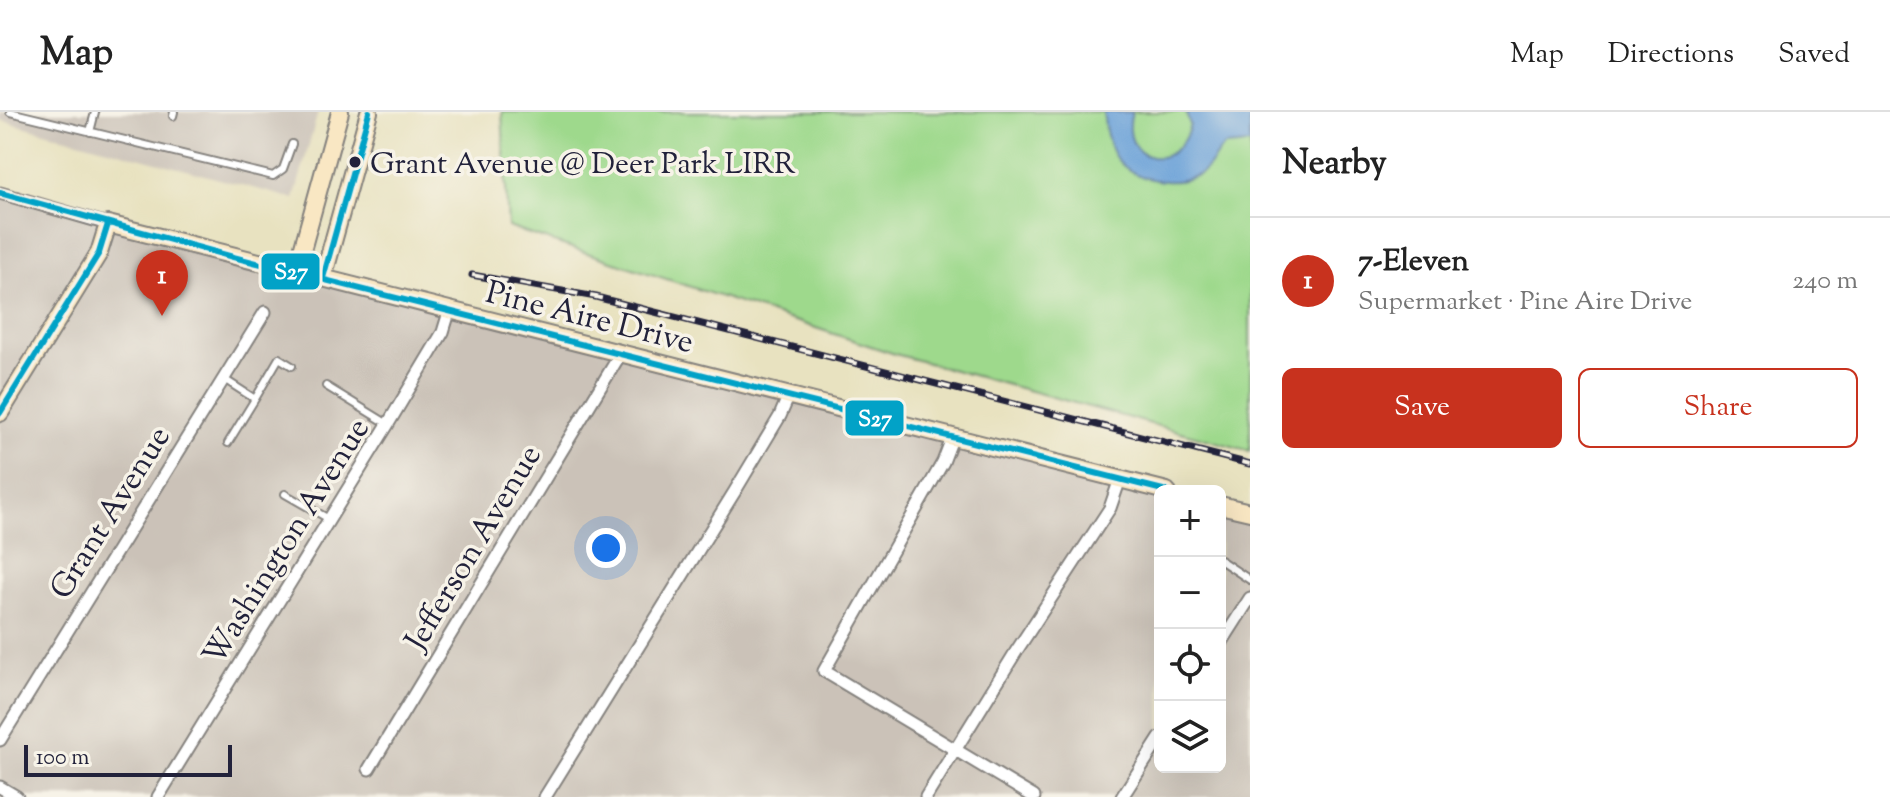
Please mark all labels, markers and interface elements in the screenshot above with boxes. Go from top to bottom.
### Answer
text: Map [40,28,113,82]
text: Map [1510,35,1564,75]
text: Directions [1608,35,1734,75]
text: Saved [1778,35,1850,75]
text: Nearby [1282,140,1387,189]
place label: Grant Avenue @ Deer Park LIRR [370,144,796,187]
marker: Grant Avenue @ Deer Park LIRR [347,154,363,170]
text: 7-Eleven [1358,241,1469,284]
pin: 1 [136,250,188,316]
line badge: S27 [260,252,321,291]
text: S27 [274,258,309,290]
text: 1 [1304,263,1312,300]
text: 240 m [1792,263,1858,300]
street label: Pine Aire Drive [481,271,698,367]
text: Supermarket · Pine Aire Drive [1358,284,1692,321]
button: Save [1282,368,1562,448]
button: Share [1578,368,1858,448]
line badge: S27 [844,399,905,437]
text: S27 [858,405,893,437]
street label: Washington Avenue [193,410,382,675]
street label: Grant Avenue [40,418,183,609]
street label: Jefferson Avenue [394,437,554,662]
map controls [1154,485,1226,773]
button: + [1154,485,1226,557]
your location [586,528,626,568]
button: − [1154,557,1226,629]
button: locate [1154,629,1226,701]
button: layers [1154,701,1226,773]
scale bar [24,741,232,777]
text: 100 m [36,743,89,775]

